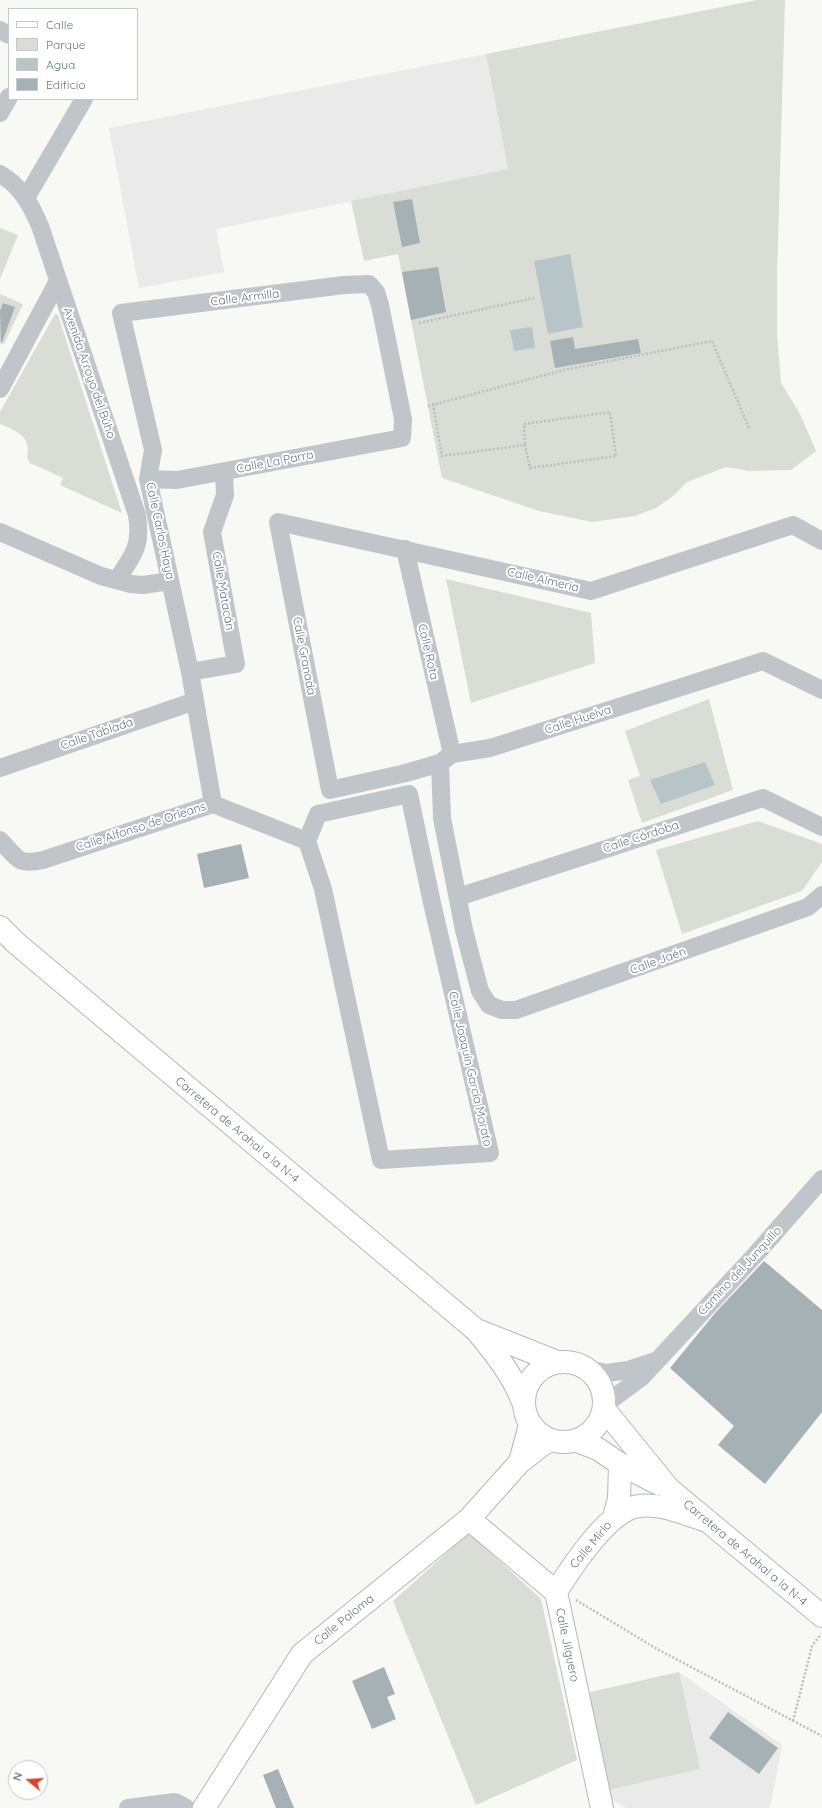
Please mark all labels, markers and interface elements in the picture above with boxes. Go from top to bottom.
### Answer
legend [8,8,138,100]
text: Calle [46,17,73,32]
text: Parque [46,37,86,52]
text: Agua [46,57,75,72]
text: Edificio [46,77,86,92]
street label: Calle Armilla [210,287,280,309]
street label: Avenida Arroyo del Búho [60,305,118,441]
street label: Calle La Parra [235,447,315,477]
street label: Calle Carlos Haya [143,481,177,581]
street label: Calle Matacán [209,551,237,631]
street label: Calle Almería [506,565,580,595]
street label: Calle Granada [289,616,319,696]
street label: Calle Rota [415,623,441,681]
street label: Calle Huelva [543,703,613,737]
street label: Calle Tablada [59,715,135,753]
street label: Calle Alfonso de Orleans [74,799,208,855]
street label: Calle Córdoba [601,818,681,856]
street label: Calle Jaén [628,944,688,978]
street label: Calle Joaquín García Morato [445,990,495,1148]
street label: Carretera de Arahal a la N-4 [172,1074,302,1186]
street label: Camino del Junquillo [695,1224,785,1318]
street label: Carretera de Arahal a la N-4 [680,1497,810,1609]
street label: Calle Mirlo [567,1518,615,1572]
street label: Calle Paloma [311,1591,377,1649]
street label: Calle Jilguero [552,1607,582,1683]
north arrow [8,1760,48,1800]
text: N [10,1771,25,1783]

